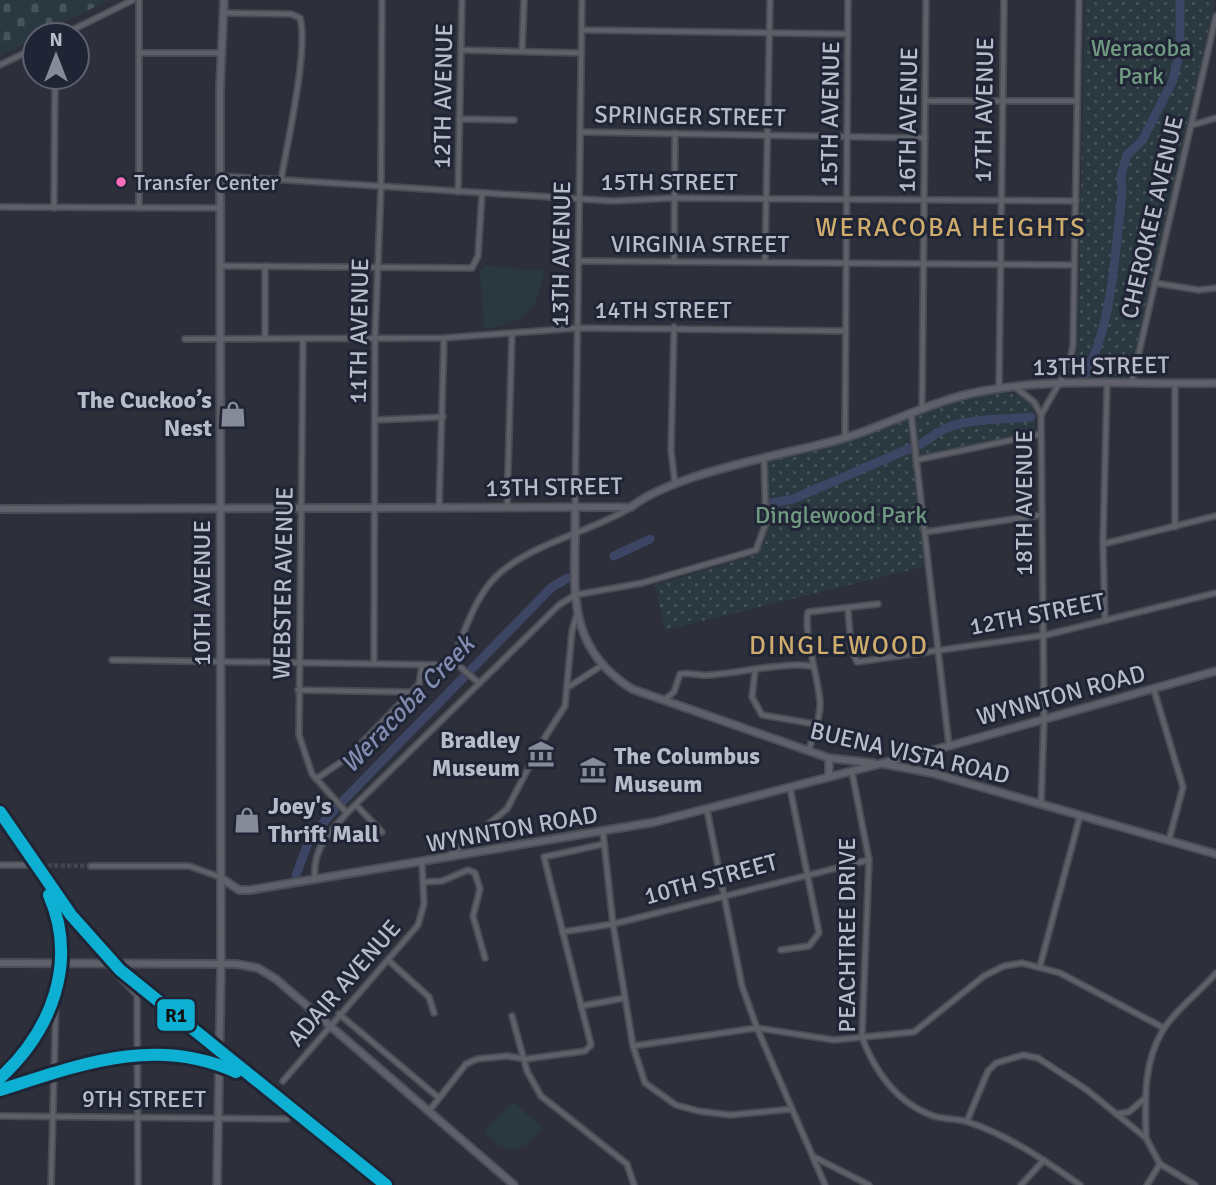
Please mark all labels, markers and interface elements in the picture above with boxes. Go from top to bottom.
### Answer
north arrow [21,21,91,91]
street label: 12TH AVENUE [427,23,459,169]
text: N [49,28,63,52]
park label: Weracoba Park [1091,33,1191,91]
street label: 17TH AVENUE [968,37,1000,183]
street label: 15TH AVENUE [814,41,846,187]
street label: 16TH AVENUE [892,47,924,193]
street label: SPRINGER STREET [594,99,786,133]
street label: CHEROKEE AVENUE [1114,112,1190,322]
street label: 15TH STREET [600,167,738,197]
place label: Transfer Center [134,169,278,196]
marker: Transfer Center [114,175,128,189]
street label: 13TH AVENUE [545,181,577,327]
district label: WERACOBA HEIGHTS [815,212,1087,244]
street label: VIRGINIA STREET [611,229,789,259]
street label: 11TH AVENUE [343,258,375,404]
street label: 14TH STREET [594,295,732,325]
street label: 13TH STREET [1032,350,1170,382]
place label: The Cuckoo’s Nest [77,385,212,443]
shop icon: The Cuckoo’s Nest [218,399,248,429]
street label: 18TH AVENUE [1009,430,1039,576]
street label: 13TH STREET [485,471,623,503]
street label: WEBSTER AVENUE [266,486,300,680]
park label: Dinglewood Park [755,500,927,530]
street label: 10TH AVENUE [187,520,217,666]
street label: 12TH STREET [967,586,1107,642]
water label: Weracoba Creek [334,628,483,780]
district label: DINGLEWOOD [749,630,929,662]
street label: WYNNTON ROAD [973,658,1149,732]
street label: BUENA VISTA ROAD [807,715,1013,791]
place label: Bradley Museum [432,725,520,783]
museum icon: Bradley Museum [526,739,556,769]
place label: The Columbus Museum [614,741,760,799]
museum icon: The Columbus Museum [578,755,608,785]
place label: Joey's Thrift Mall [268,791,380,849]
street label: WYNNTON ROAD [424,799,600,859]
shop icon: Joey's Thrift Mall [232,805,262,835]
street label: PEACHTREE DRIVE [832,837,862,1033]
street label: 10TH STREET [641,847,781,911]
street label: ADAIR AVENUE [281,913,407,1053]
line badge: R1 [156,998,196,1032]
text: R1 [165,1004,187,1028]
street label: 9TH STREET [82,1084,206,1114]

